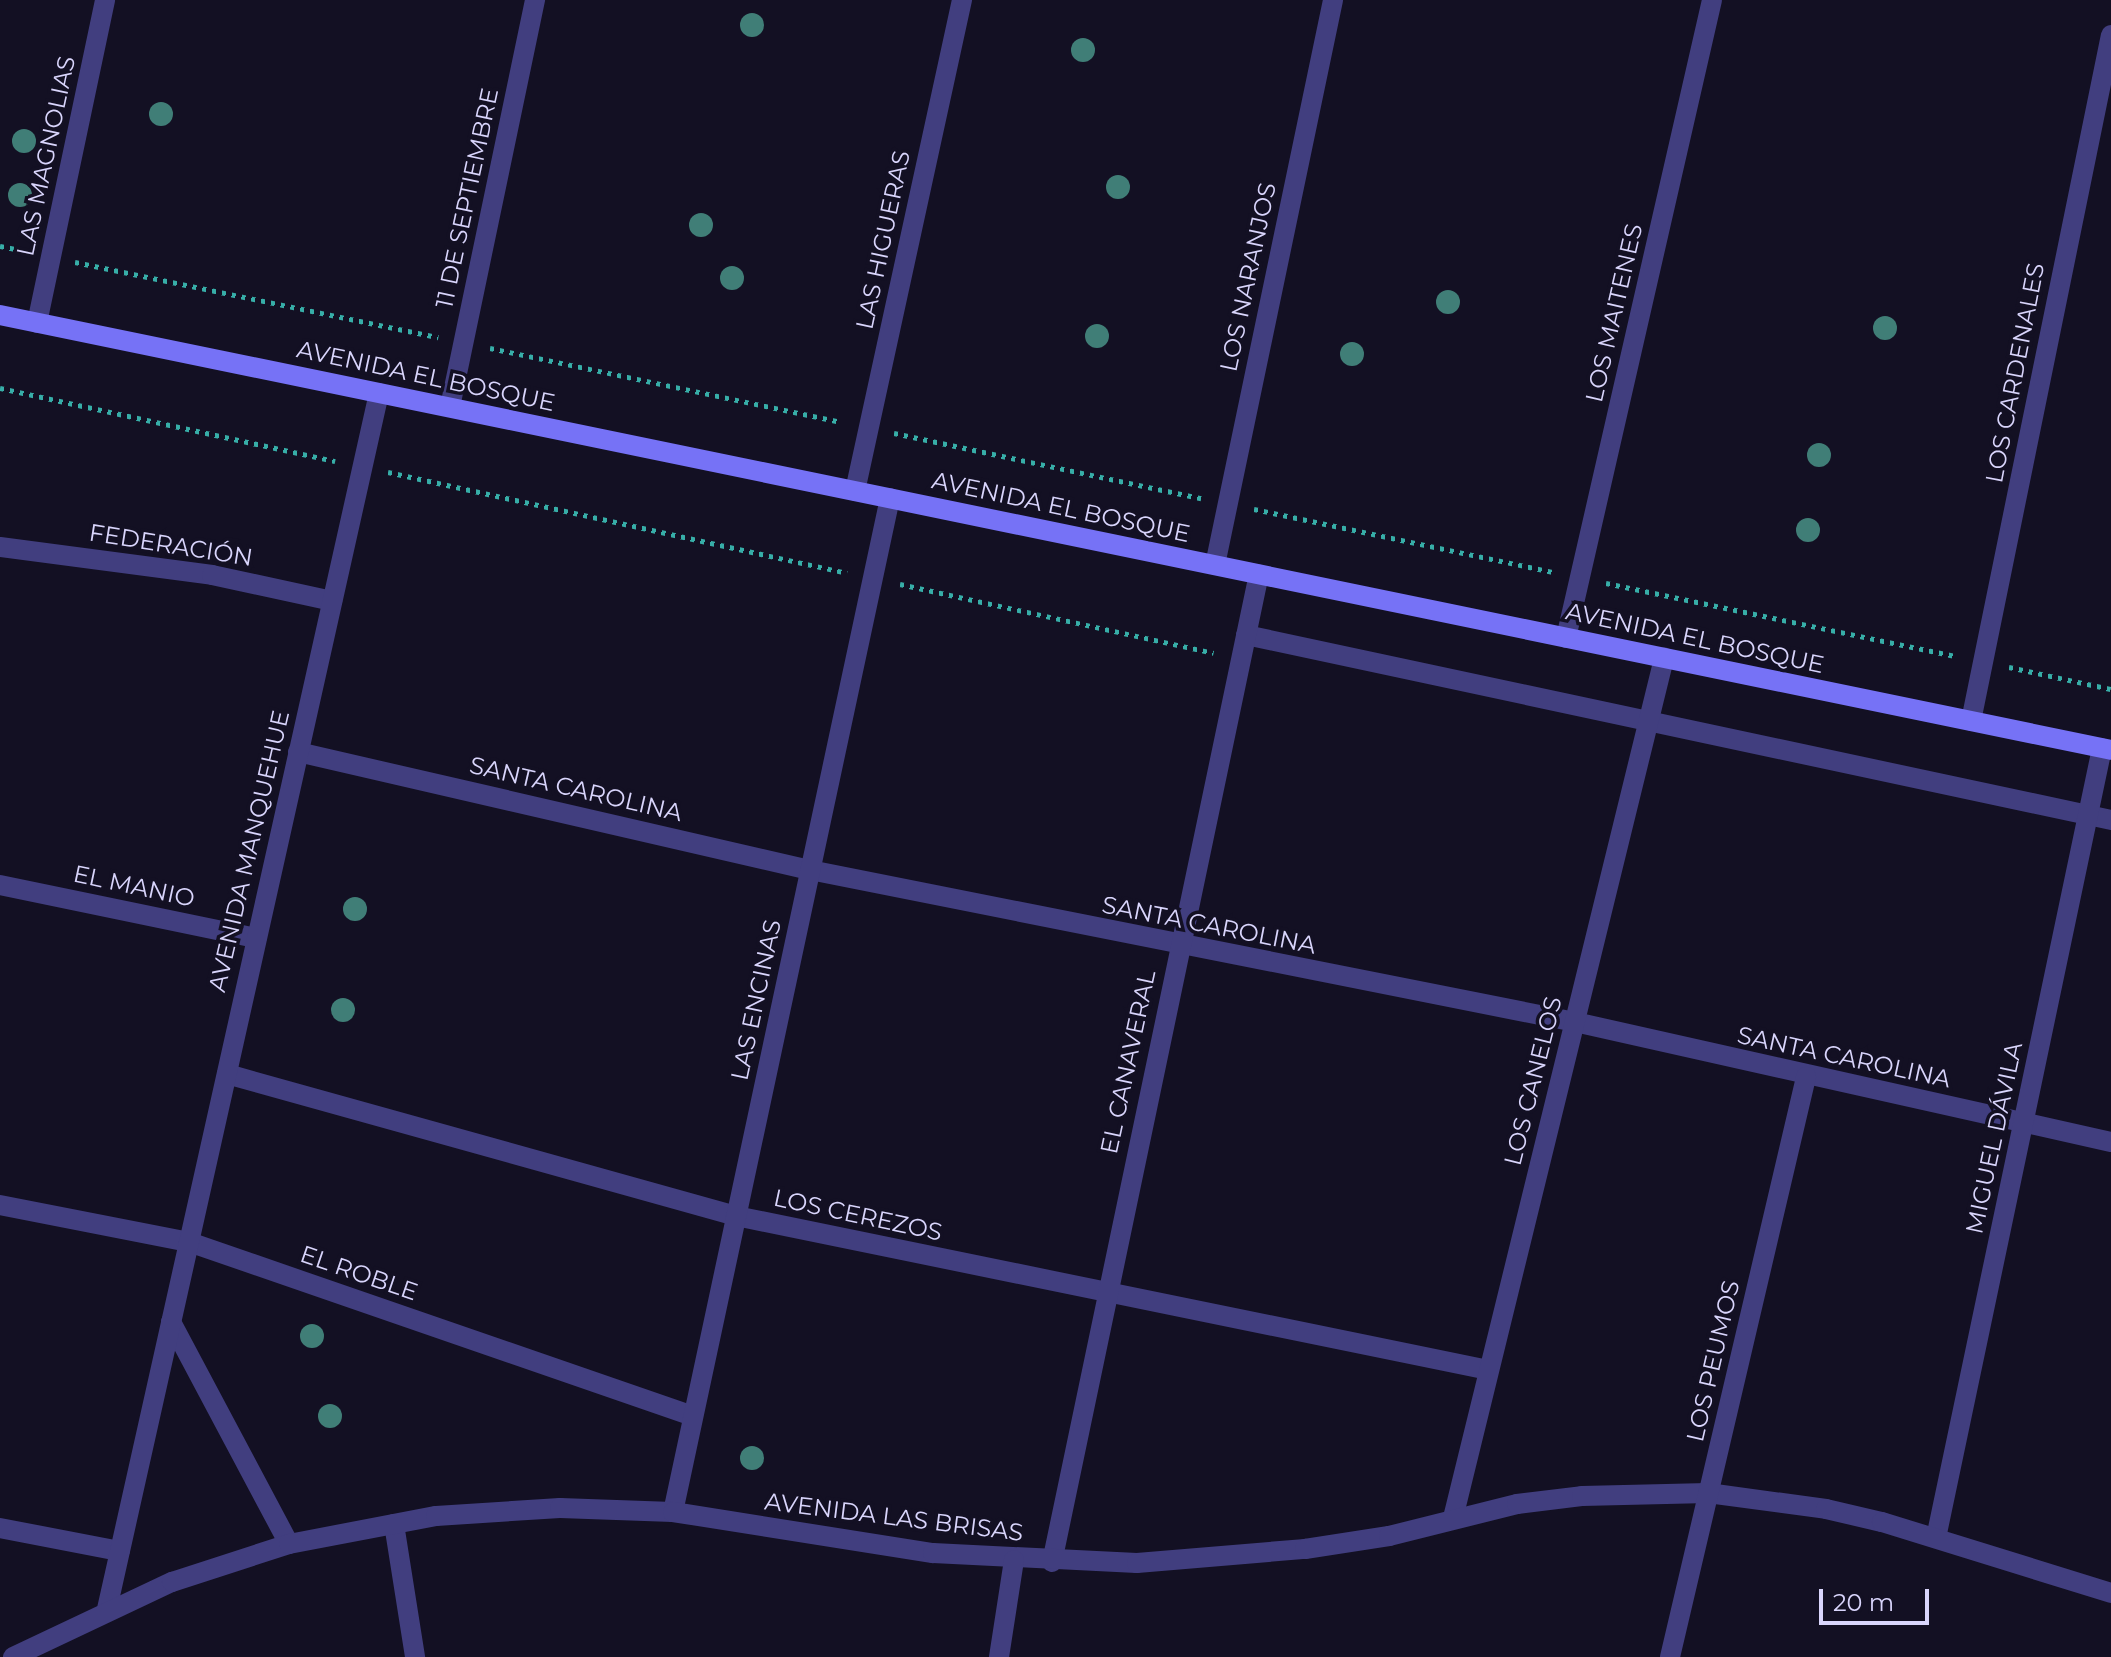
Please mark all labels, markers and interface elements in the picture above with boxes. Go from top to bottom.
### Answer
street label: LAS MAGNOLIAS [11,53,81,259]
street label: 11 DE SEPTIEMBRE [430,85,504,311]
street label: LAS HIGUERAS [850,148,916,332]
street label: LOS NARANJOS [1214,180,1282,374]
street label: LOS MAITENES [1579,221,1649,405]
street label: LOS CARDENALES [1980,260,2050,486]
street label: AVENIDA EL BOSQUE [294,335,558,417]
street label: AVENIDA EL BOSQUE [929,466,1193,548]
street label: FEDERACIÓN [87,518,255,572]
street label: AVENIDA EL BOSQUE [1563,597,1827,679]
street label: AVENIDA MANQUEHUE [203,707,295,995]
street label: SANTA CAROLINA [467,751,685,827]
street label: EL MANIO [71,859,197,913]
street label: SANTA CAROLINA [1100,890,1318,960]
street label: LAS ENCINAS [725,917,787,1083]
street label: EL CANAVERAL [1094,967,1162,1157]
street label: LOS CANELOS [1498,994,1568,1168]
street label: SANTA CAROLINA [1735,1020,1953,1094]
street label: MIGUEL DÁVILA [1960,1040,2028,1236]
street label: LOS CEREZOS [771,1183,945,1247]
street label: EL ROBLE [297,1239,421,1307]
street label: LOS PEUMOS [1680,1277,1746,1445]
street label: AVENIDA LAS BRISAS [763,1487,1025,1547]
scale bar [1823,1573,1933,1623]
text: 20 m [1833,1588,1894,1617]

